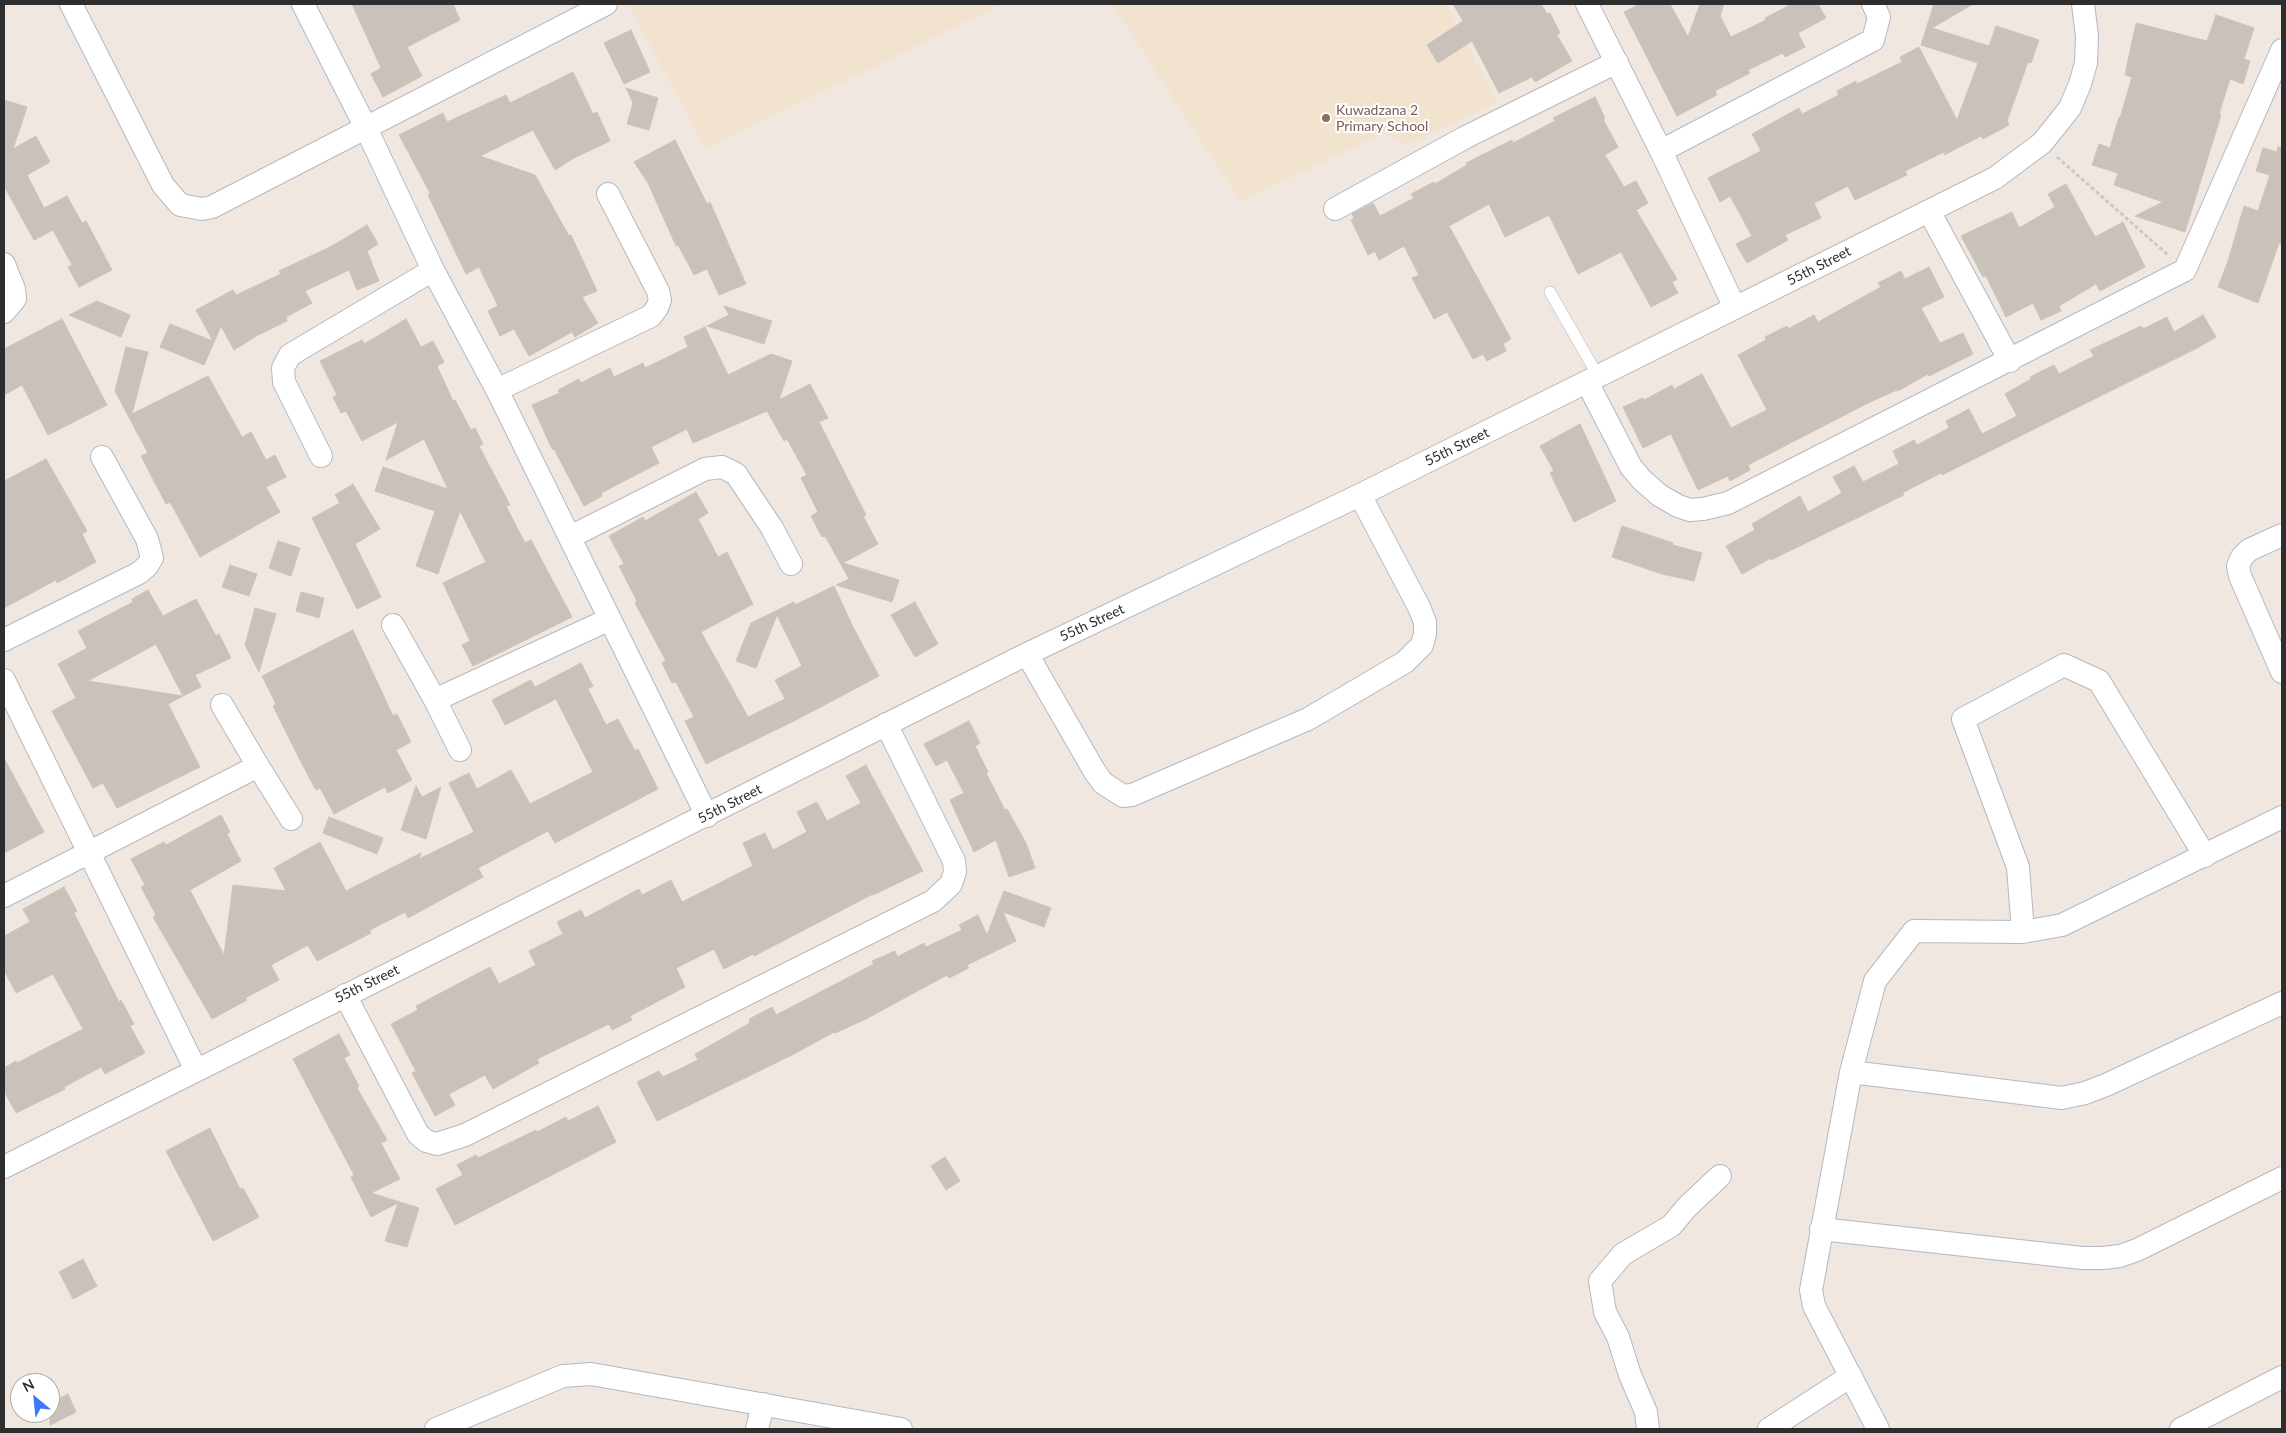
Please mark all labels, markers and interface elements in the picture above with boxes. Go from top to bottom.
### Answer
place label: Kuwadzana 2 Primary School [1336,102,1428,134]
marker: Kuwadzana 2 Primary School [1320,112,1332,124]
street label: 55th Street [1784,243,1854,289]
street label: 55th Street [1422,424,1492,470]
street label: 55th Street [1057,601,1127,645]
street label: 55th Street [695,781,765,827]
street label: 55th Street [332,961,402,1007]
north arrow [10,1373,60,1423]
text: N [19,1375,37,1395]

